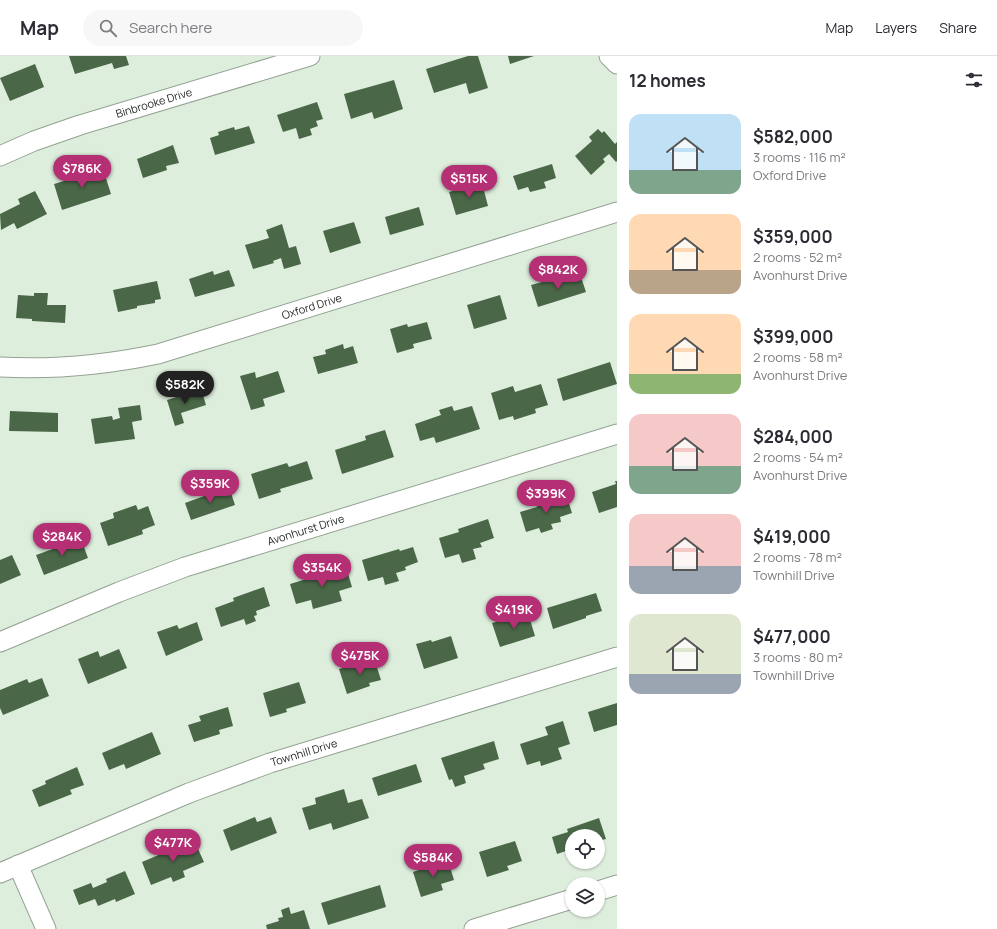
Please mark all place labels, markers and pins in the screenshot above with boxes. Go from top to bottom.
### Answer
pin: $786K [54,155,110,189]
pin: $515K [441,165,497,199]
pin: $842K [530,256,586,290]
pin: $582K [157,371,213,405]
pin: $359K [182,470,238,504]
pin: $399K [518,480,574,514]
pin: $284K [34,523,90,557]
pin: $354K [294,554,350,588]
pin: $419K [486,596,542,630]
pin: $475K [332,642,388,676]
pin: $477K [145,829,201,863]
pin: $584K [405,844,461,878]

